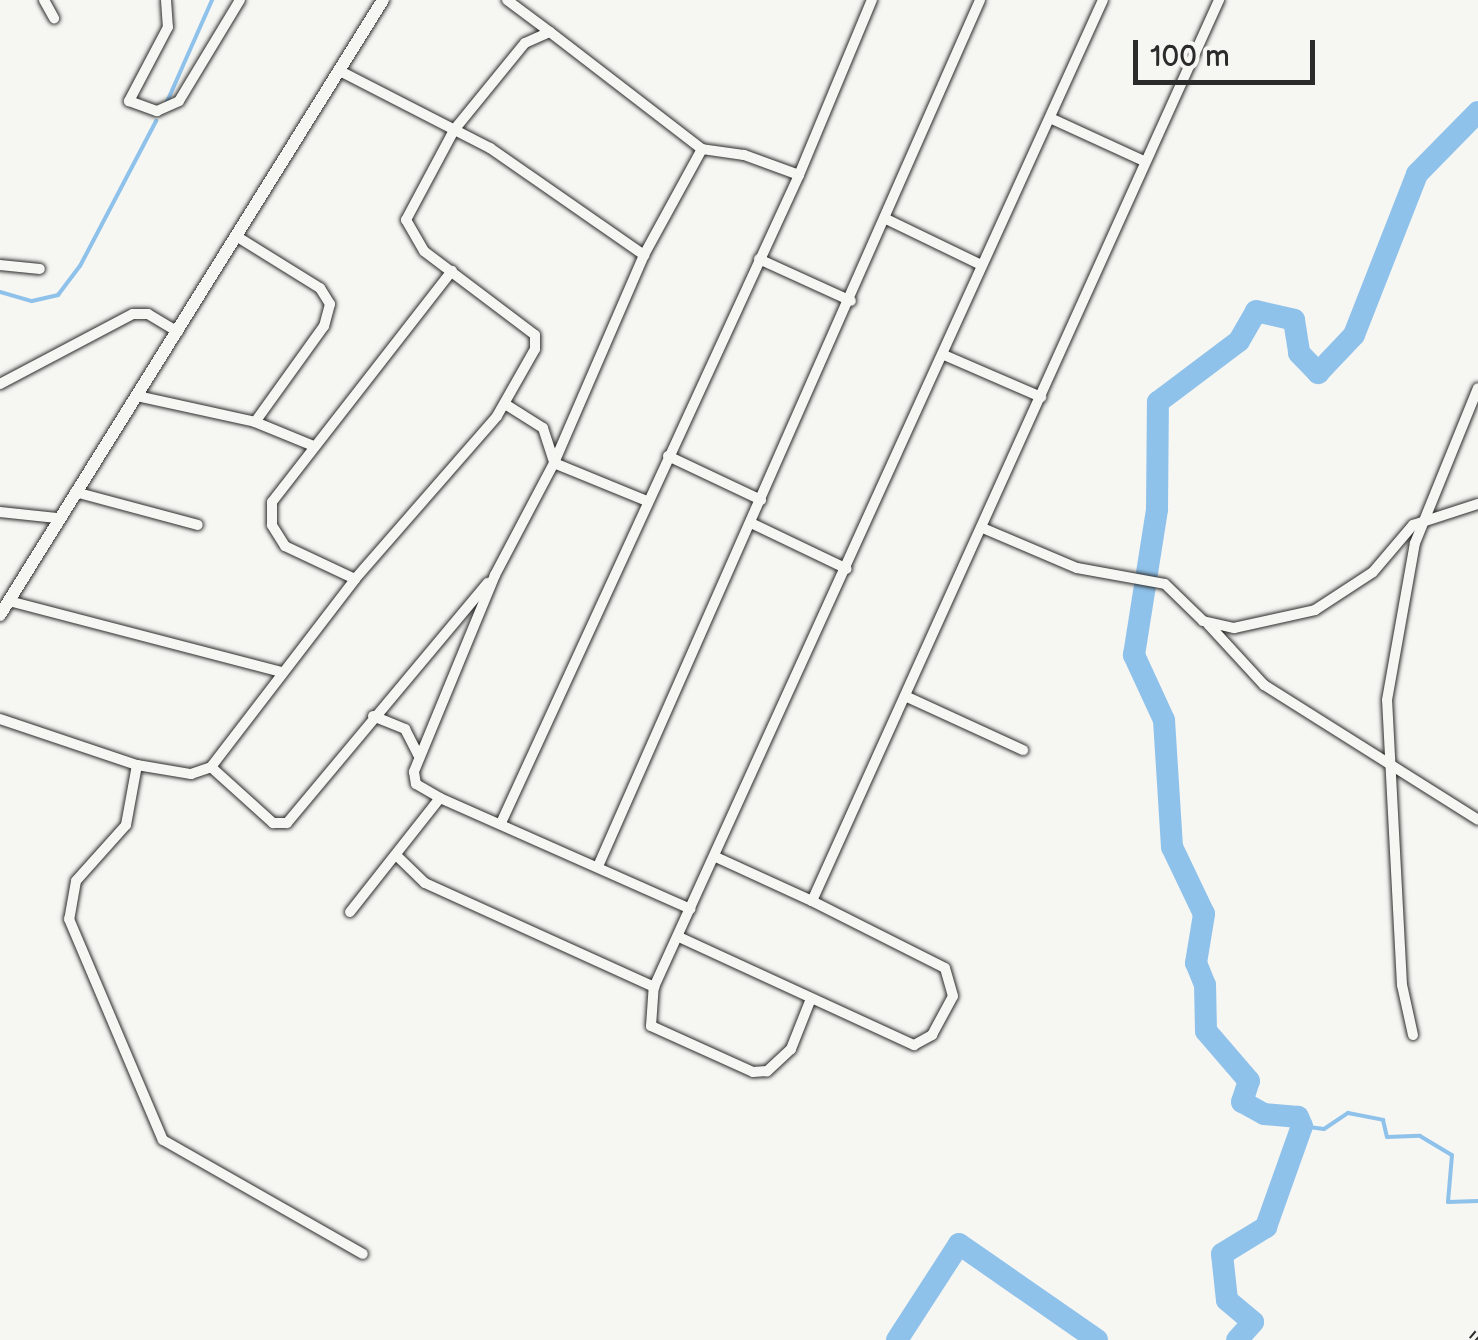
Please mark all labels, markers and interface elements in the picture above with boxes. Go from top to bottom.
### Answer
scale bar [1138,20,1320,82]
text: 100 m [1150,39,1230,75]

